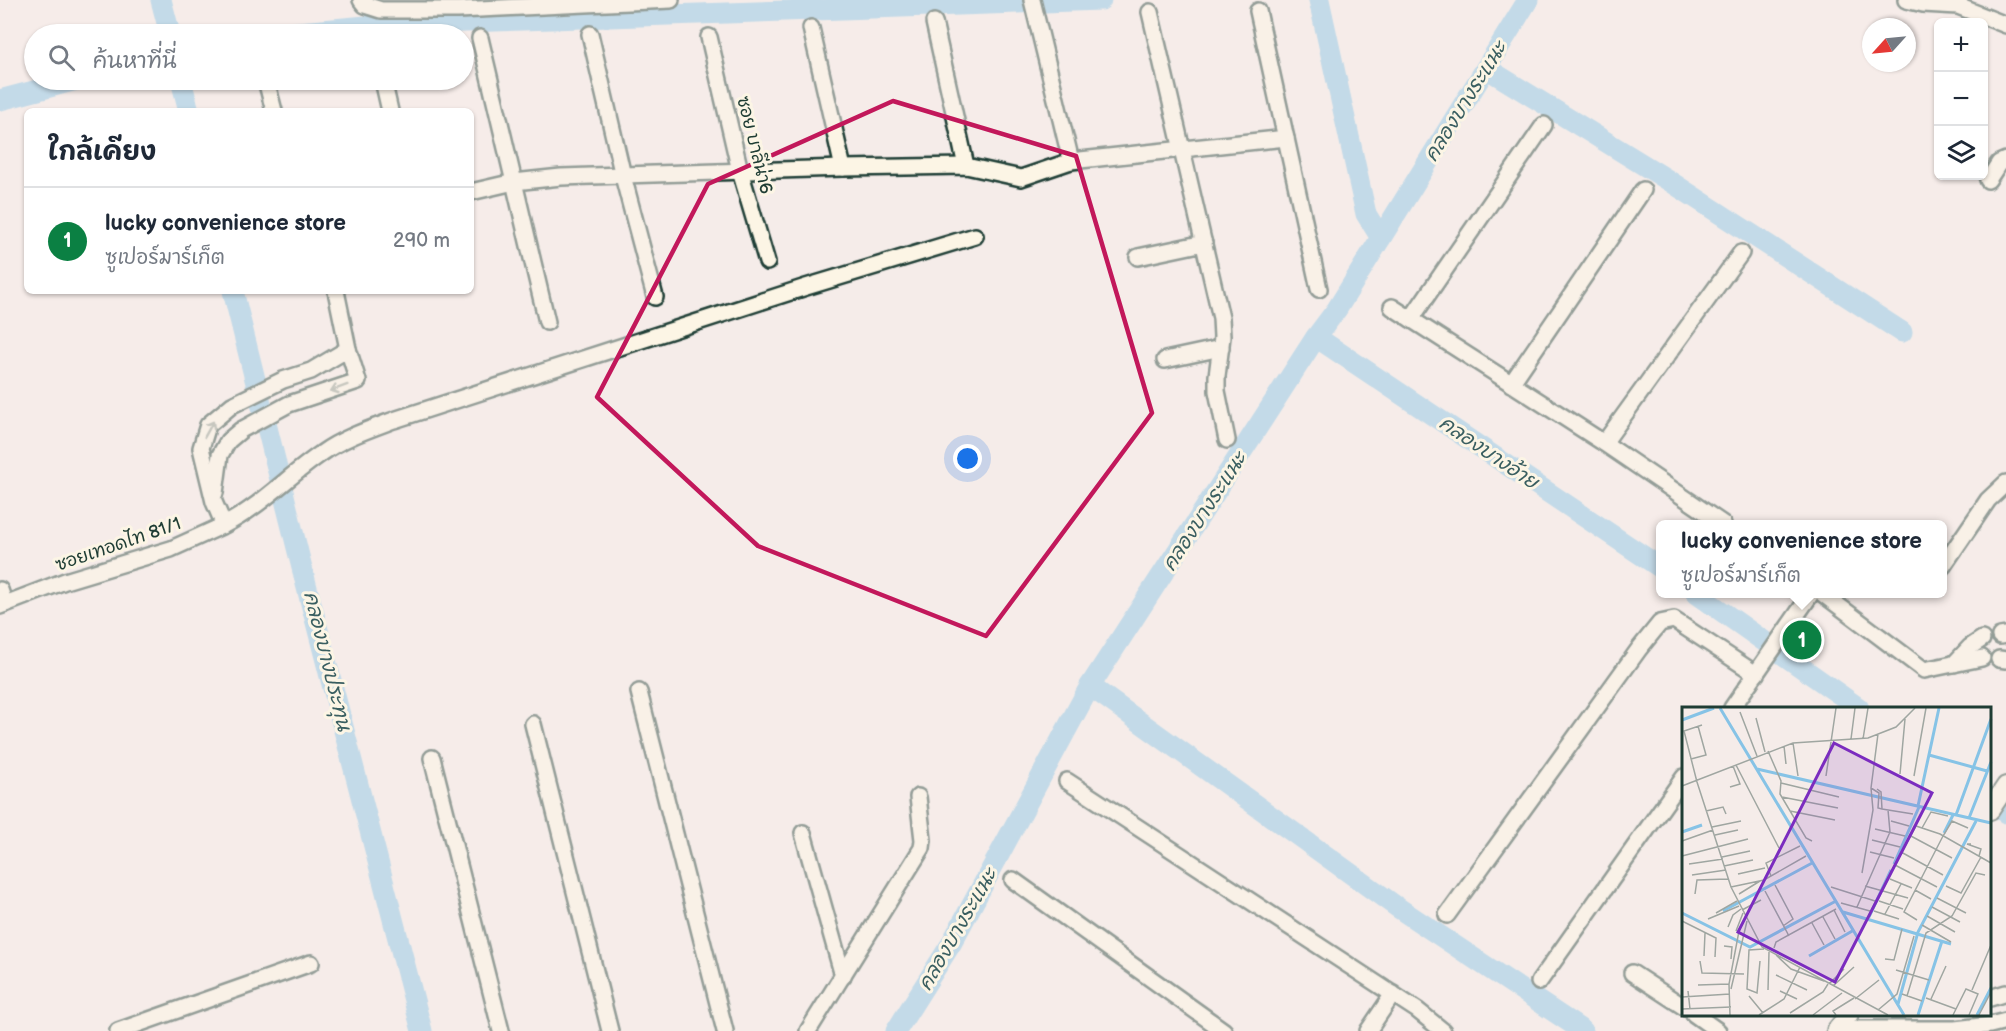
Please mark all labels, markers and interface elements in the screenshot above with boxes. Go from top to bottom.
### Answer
north arrow [1862,18,1916,72]
map controls [1934,18,1988,180]
button: + [1934,18,1988,72]
search box [24,24,474,90]
water label: คลองบางระแนะ [1419,36,1513,166]
icon: search [45,41,78,74]
text: ค้นหาที่นี่ [93,48,177,75]
button: − [1934,72,1988,126]
street label: ซอย บาลีน่า6 [732,94,779,196]
button: layers [1934,126,1988,180]
text: ใกล้เคียง [48,137,156,168]
text: lucky convenience store [105,210,346,237]
text: 1 [63,229,72,253]
text: 290 m [393,229,450,253]
text: ซูเปอร์มาร์เก็ต [105,246,225,270]
one-way arrow [331,383,349,394]
water label: คลองบางอ้าย [1435,410,1545,496]
one-way arrow [203,421,215,438]
your location [953,444,982,473]
water label: คลองบางระแนะ [1158,446,1253,575]
street label: ซอยเทอดไท 81/1 [52,510,184,576]
popup [1656,520,1947,598]
text: lucky convenience store [1681,528,1922,555]
text: ซูเปอร์มาร์เก็ต [1681,564,1801,588]
water label: คลองบางประทุน [296,589,356,735]
pin: 1 [1782,618,1822,662]
inset map [1682,707,1991,1016]
water label: คลองบางระแนะ [913,863,1003,995]

